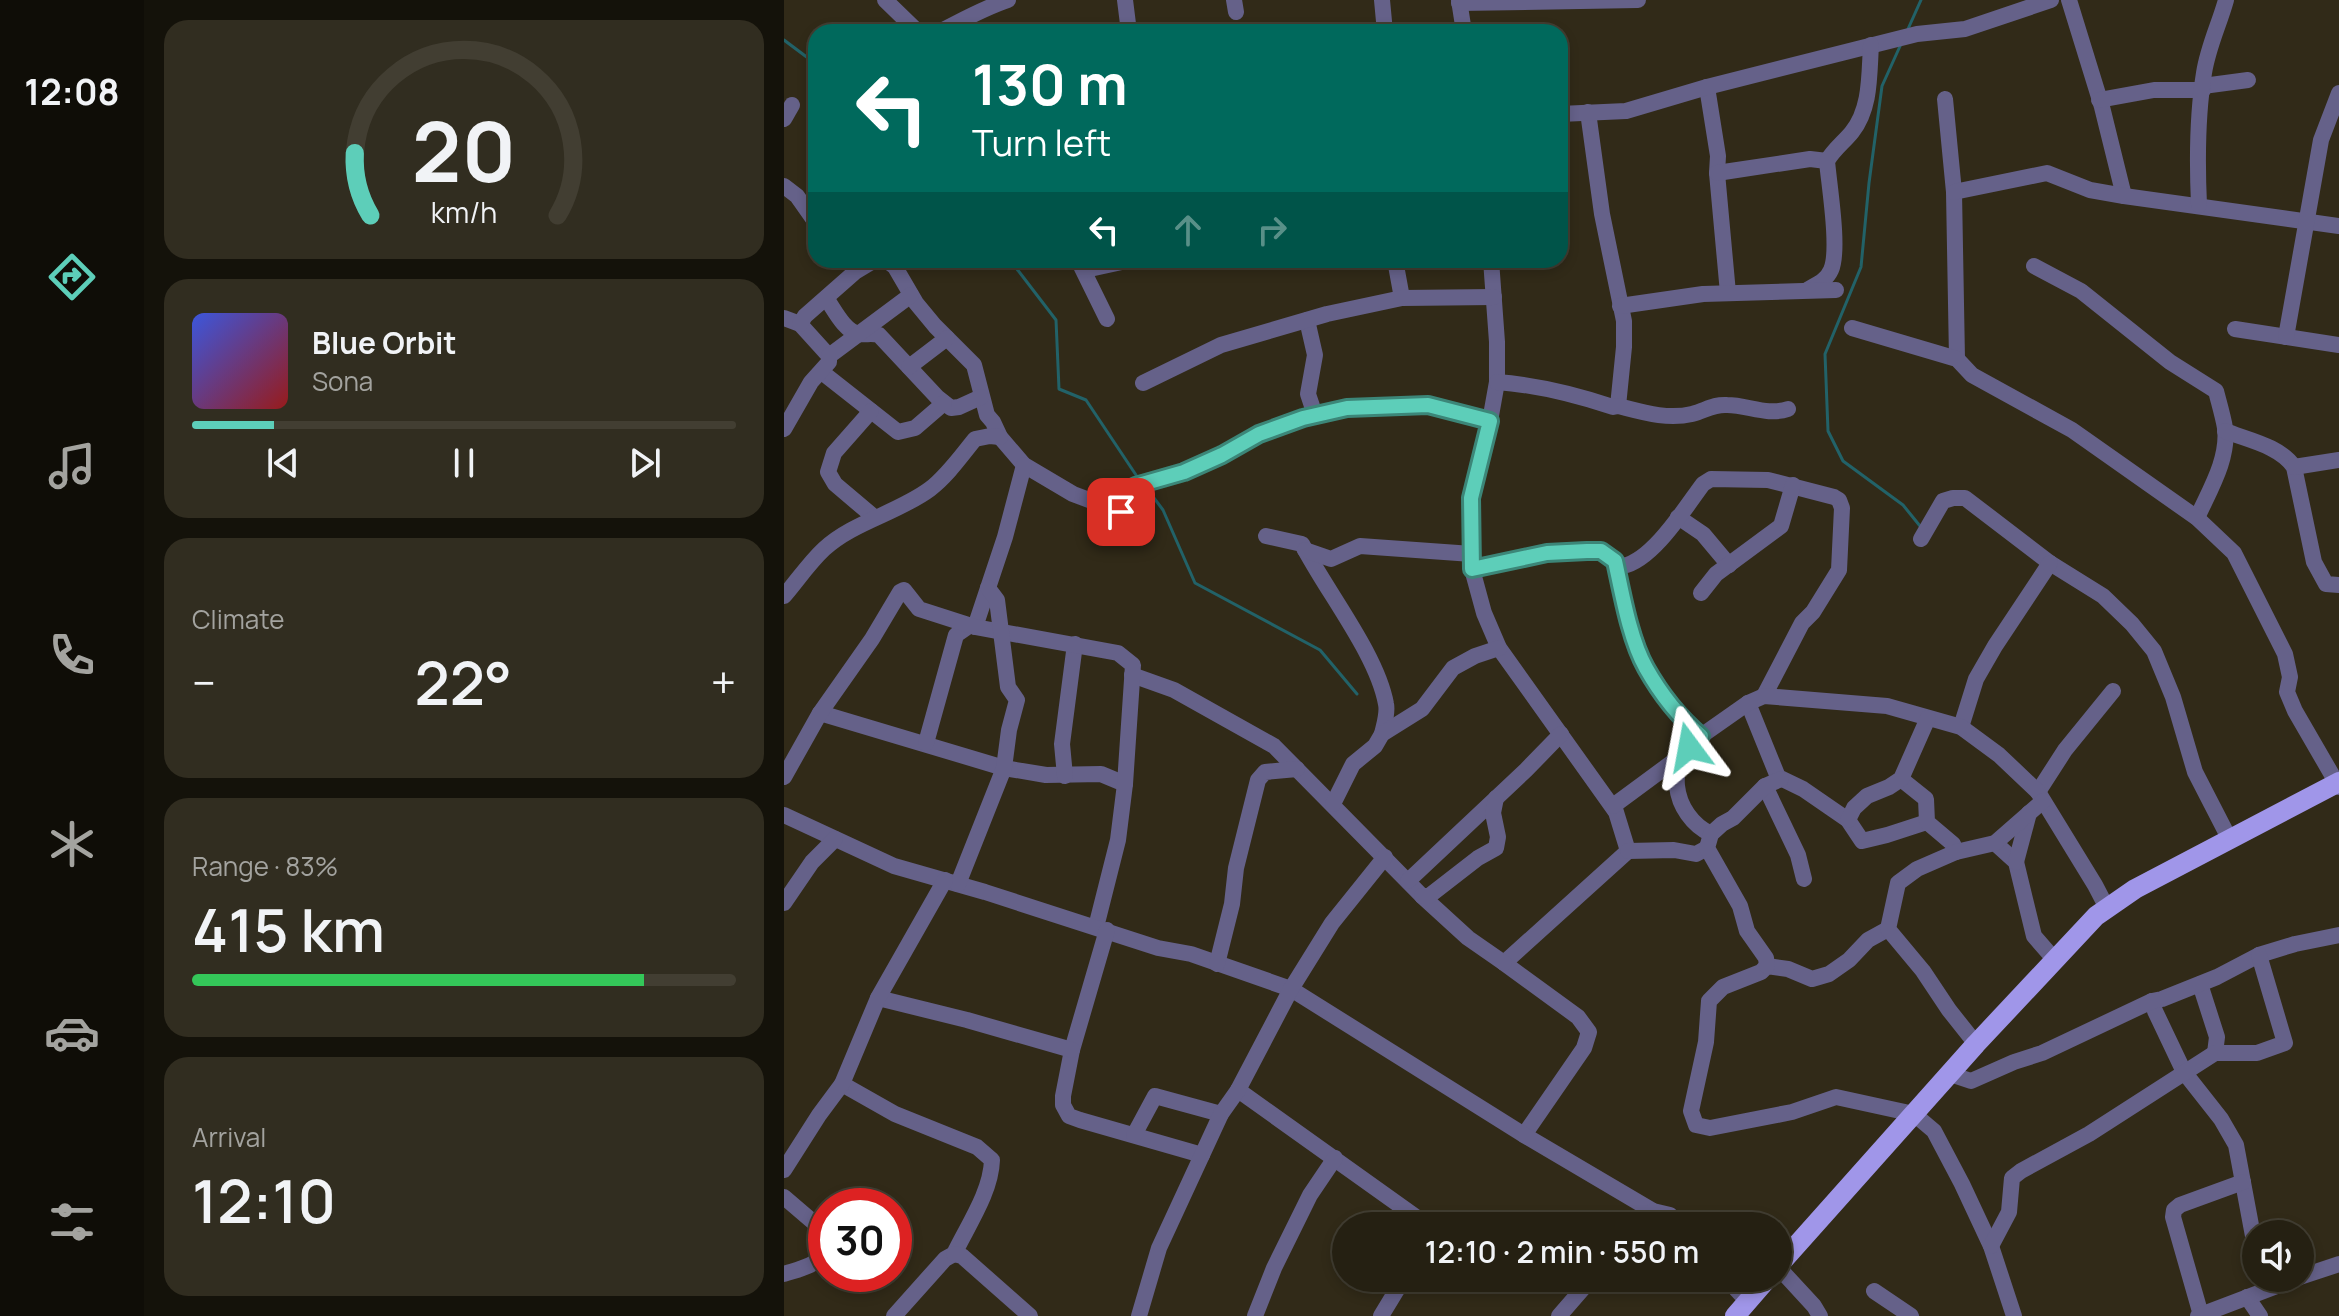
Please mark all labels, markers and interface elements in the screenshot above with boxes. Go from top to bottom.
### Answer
text: 130 m [972,45,1128,122]
icon: left [840,56,944,160]
text: 12:08 [24,67,120,116]
text: 20 [412,92,516,206]
text: Turn left [972,118,1111,167]
text: km/h [431,193,497,232]
icon: left [1082,208,1126,252]
icon: ahead [1166,208,1210,252]
icon: right [1250,208,1294,252]
icon: directions [44,249,100,305]
text: Blue Orbit [312,322,457,363]
text: Sona [312,363,373,399]
icon: music [44,438,100,494]
icon: previous [261,441,305,485]
icon: pause [442,441,486,485]
icon: next [623,441,667,485]
pin [1087,478,1155,546]
icon: arrive [1099,490,1143,534]
text: Climate [192,601,284,637]
icon: phone [44,627,100,683]
text: 22° [414,641,512,723]
text: − [192,652,216,712]
text: + [711,652,736,712]
position arrow [1647,705,1731,789]
icon: climate [44,816,100,872]
text: Range · 83% [192,848,338,884]
text: 415 km [192,888,385,970]
icon: car [44,1005,100,1061]
text: Arrival [192,1119,266,1155]
text: 12:10 [192,1159,336,1241]
speed limit sign: 30 [808,1188,912,1292]
icon: filters [44,1194,100,1250]
map controls [2242,1220,2314,1292]
button: sound [2242,1220,2314,1292]
text: 12:10 · 2 min · 550 m [1425,1231,1699,1272]

